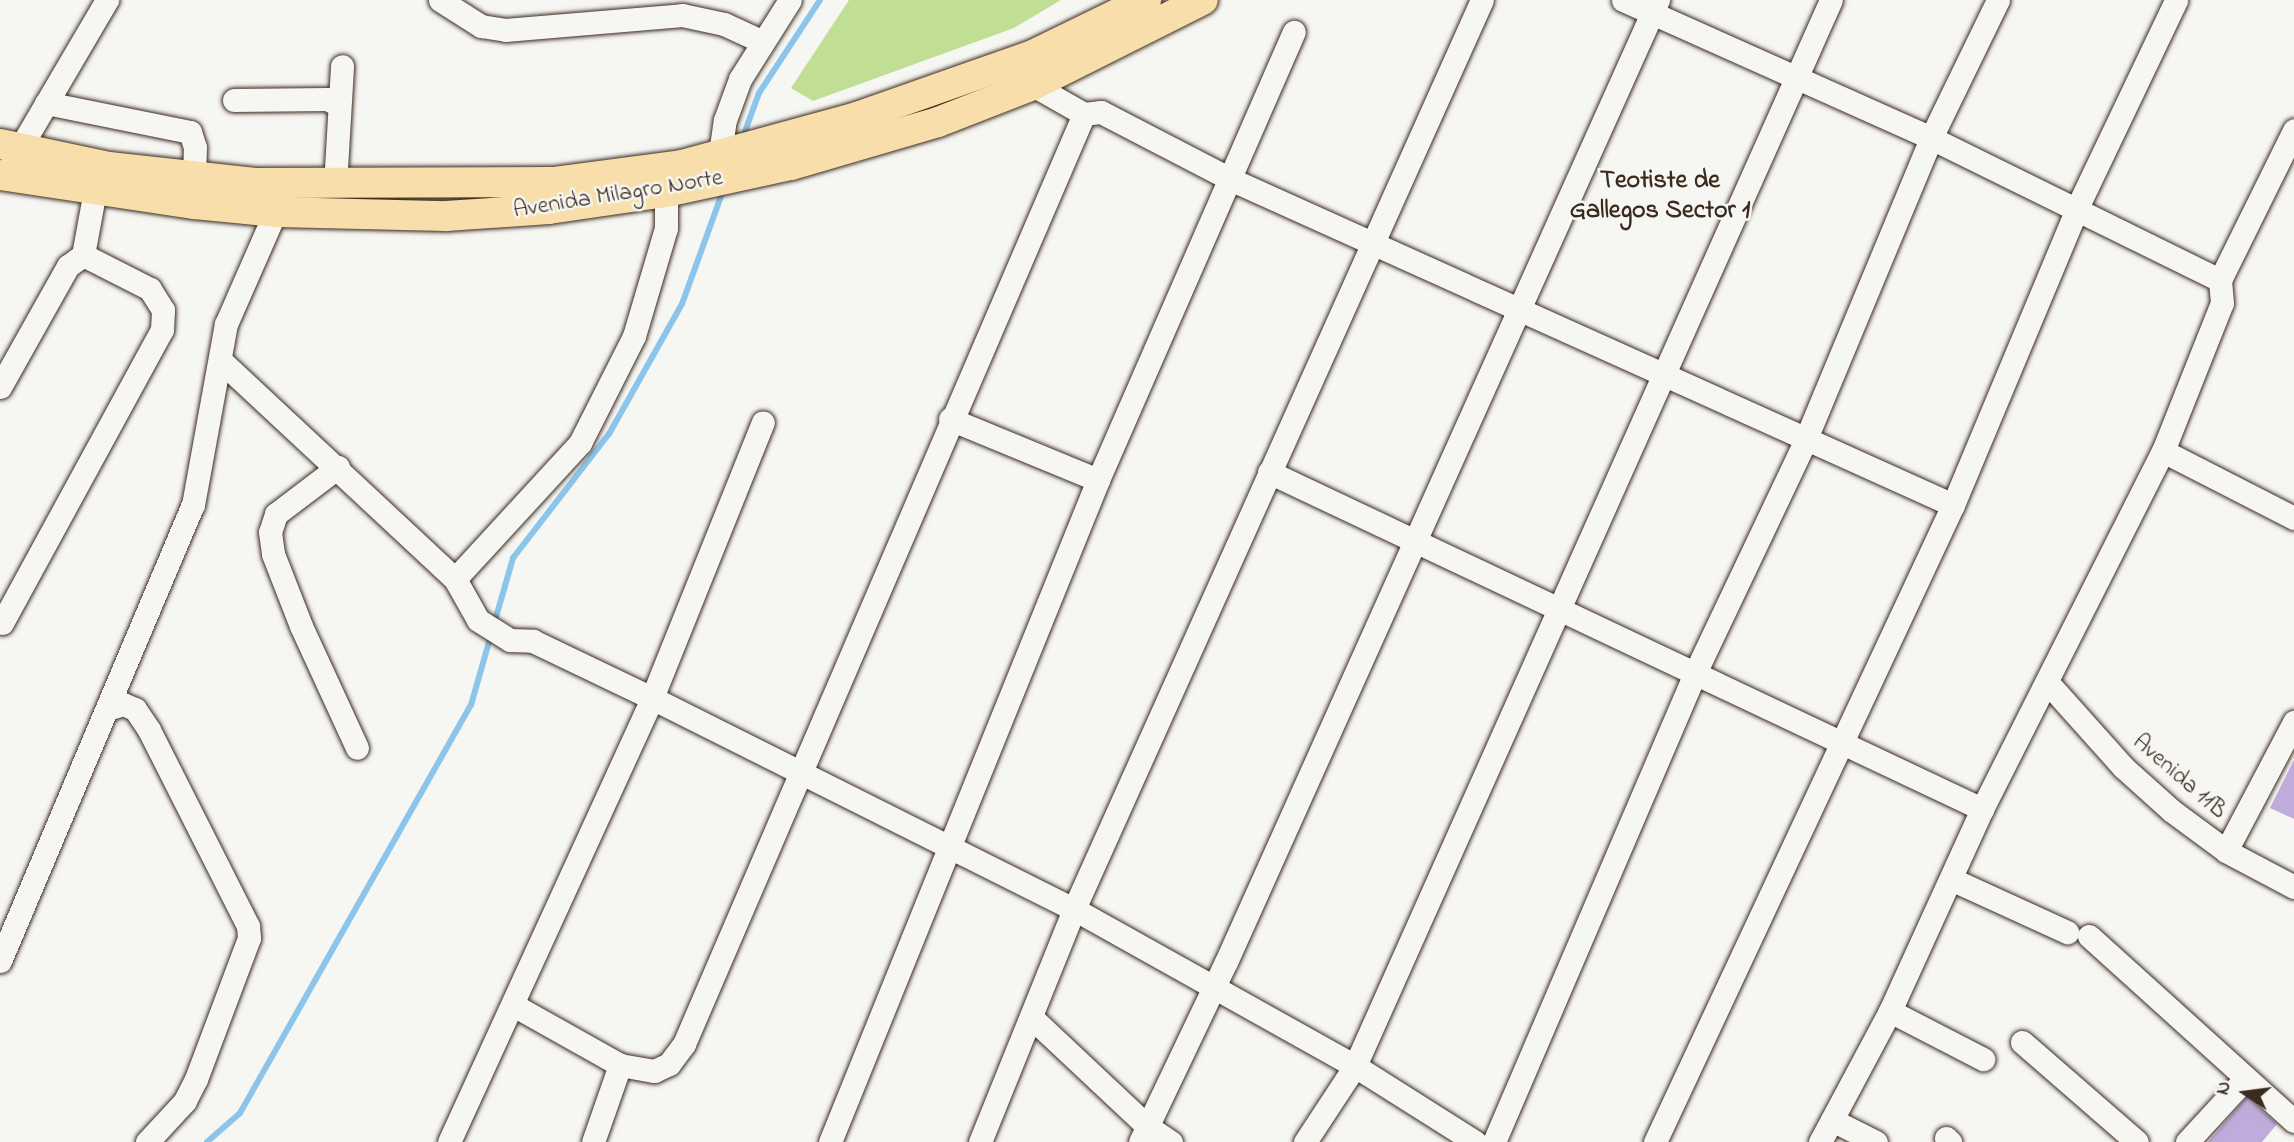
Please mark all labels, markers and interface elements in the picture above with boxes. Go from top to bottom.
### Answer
street label: Avenida Milagro Norte [511,164,725,226]
district label: Teotiste de Gallegos Sector 1 [1570,166,1750,228]
street label: Avenida 11B [2126,728,2232,826]
north arrow [2210,1058,2280,1128]
text: N [2209,1079,2239,1097]

